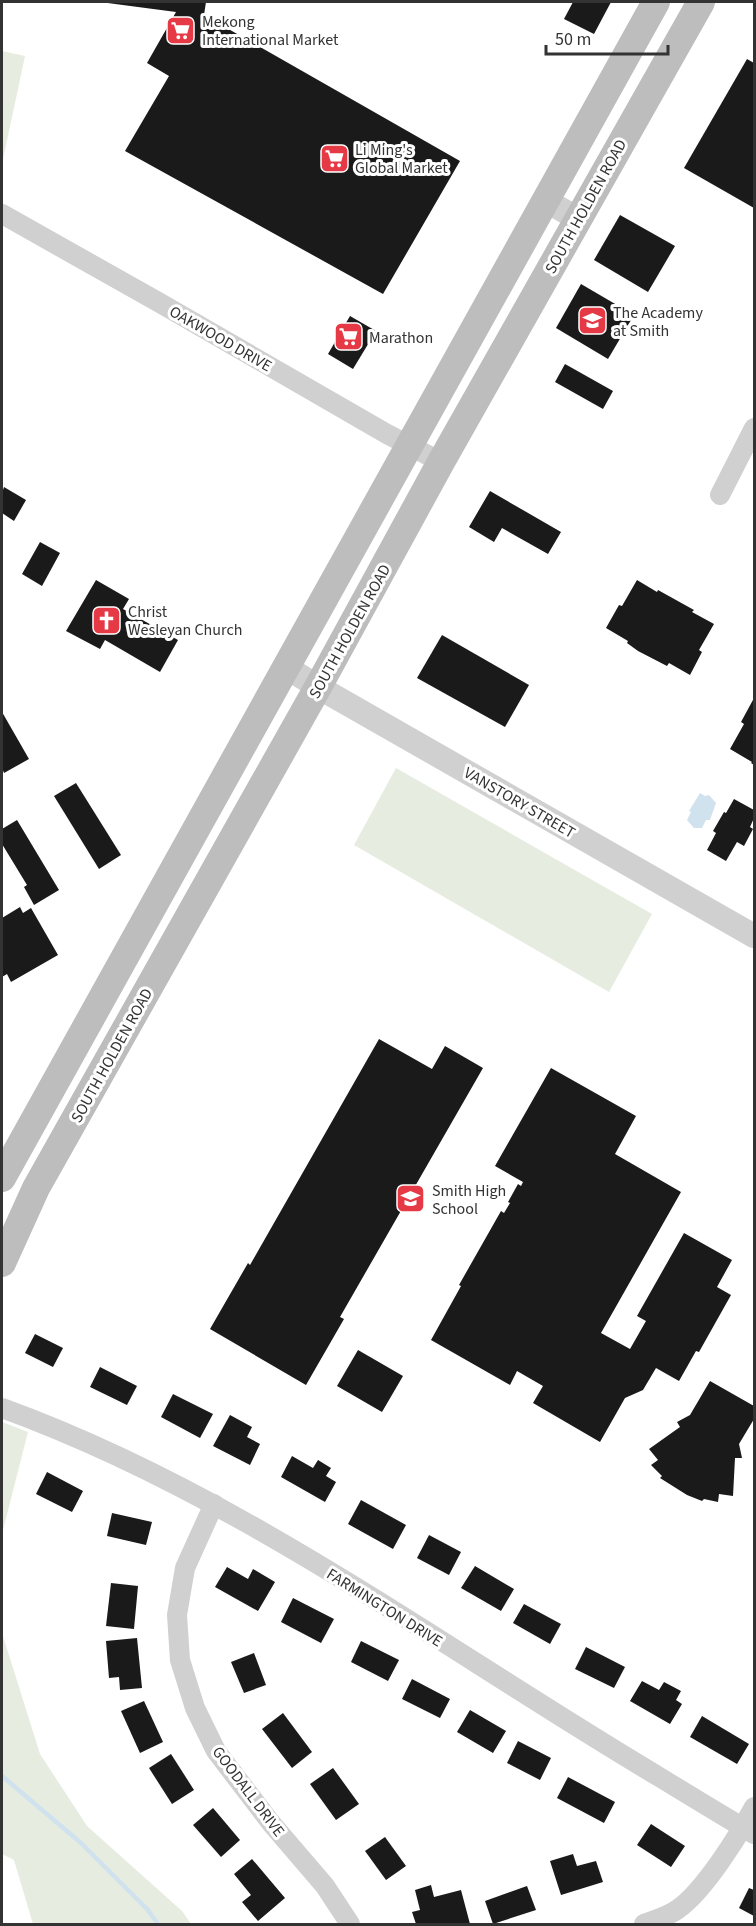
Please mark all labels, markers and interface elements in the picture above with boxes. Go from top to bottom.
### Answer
place label: Mekong International Market [202,11,339,51]
supermarket icon: Mekong International Market [165,14,197,46]
scale bar [546,18,668,56]
text: 50 m [555,27,591,52]
street label: SOUTH HOLDEN ROAD [540,135,632,278]
place label: Li Ming's Global Market [355,139,448,179]
supermarket icon: Li Ming's Global Market [318,142,350,174]
street label: OAKWOOD DRIVE [165,301,276,377]
place label: The Academy at Smith [613,302,703,342]
school or university icon: The Academy at Smith [576,305,608,337]
supermarket icon: Marathon [332,321,364,353]
place label: Marathon [369,327,433,349]
street label: SOUTH HOLDEN ROAD [304,560,396,703]
place label: Christ Wesleyan Church [128,601,242,641]
church icon: Christ Wesleyan Church [91,604,123,636]
street label: VANSTORY STREET [460,762,580,844]
street label: SOUTH HOLDEN ROAD [66,984,158,1127]
place label: Smith High School [432,1180,506,1220]
school or university icon: Smith High School [395,1183,427,1215]
street label: FARMINGTON DRIVE [322,1563,447,1652]
street label: GOODALL DRIVE [207,1742,290,1841]

